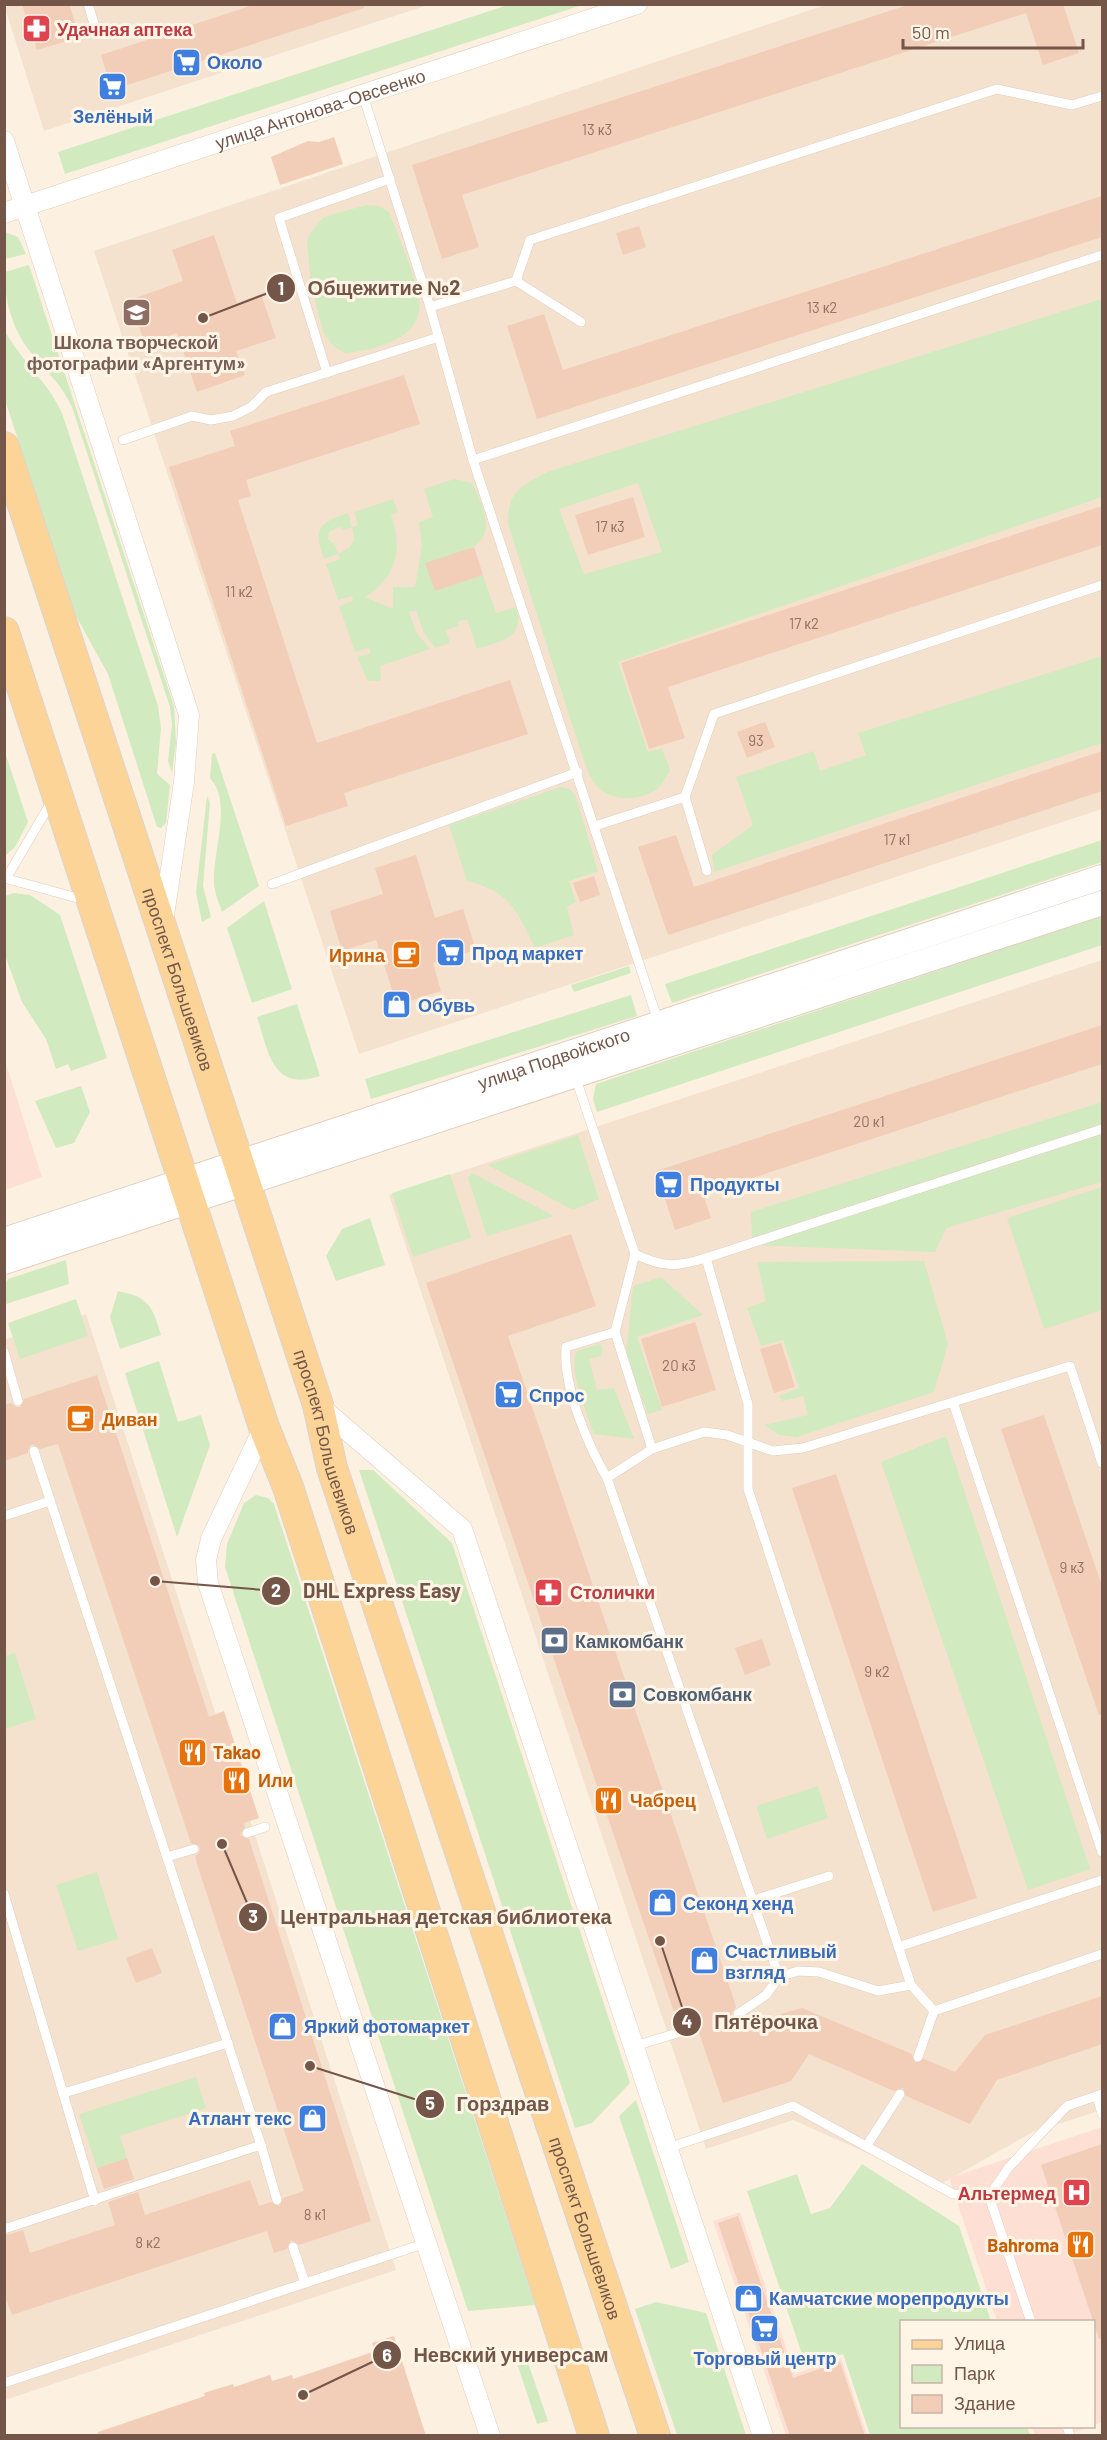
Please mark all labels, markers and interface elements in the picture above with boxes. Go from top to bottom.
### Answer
scale bar [903,12,1083,50]
pharmacy icon: Удачная аптека [20,13,52,45]
place label: Удачная аптека [57,18,193,40]
text: 50 m [912,21,950,43]
supermarket icon: Около [170,46,202,78]
place label: Около [207,51,263,73]
street label: улица Антонова-Овсеенко [212,64,428,154]
supermarket icon: Зелёный [97,71,129,103]
place label: Зелёный [73,105,153,127]
house number: 13 к3 [582,120,612,138]
callout: Общежитие №2 [266,269,473,307]
text: Общежитие №2 [308,275,460,299]
text: 1 [278,277,284,299]
school or university icon: Школа творческой фотографии «Аргентум» [120,297,152,329]
house number: 13 к2 [807,298,837,316]
place label: Школа творческой фотографии «Аргентум» [27,331,245,374]
house number: 17 к3 [595,517,625,535]
house number: 11 к2 [225,582,253,600]
house number: 17 к2 [789,614,819,632]
house number: 93 [748,731,764,749]
house number: 17 к1 [883,830,911,848]
street label: проспект Большевиков [138,885,219,1074]
supermarket icon: Прод маркет [435,937,467,969]
cafe icon: Ирина [390,939,422,971]
place label: Прод маркет [472,942,584,964]
place label: Ирина [329,944,386,966]
shop icon: Обувь [381,989,413,1021]
place label: Обувь [418,994,475,1016]
street label: улица Подвойского [475,1023,633,1094]
house number: 20 к1 [853,1112,885,1130]
supermarket icon: Продукты [653,1168,685,1200]
place label: Продукты [690,1173,780,1195]
street label: проспект Большевиков [290,1347,364,1537]
house number: 20 к3 [662,1356,696,1374]
supermarket icon: Спрос [492,1379,524,1411]
place label: Спрос [529,1384,585,1406]
cafe icon: Диван [65,1403,97,1435]
place label: Диван [102,1408,158,1430]
house number: 9 к3 [1059,1558,1085,1576]
callout: DHL Express Easy [261,1572,473,1610]
pharmacy icon: Столички [533,1576,565,1608]
text: DHL Express Easy [303,1578,461,1602]
text: 2 [271,1579,281,1601]
place label: Столички [570,1581,655,1603]
bank icon: Камкомбанк [538,1625,570,1657]
place label: Камкомбанк [575,1630,684,1652]
house number: 9 к2 [864,1662,890,1680]
bank icon: Совкомбанк [606,1678,638,1710]
place label: Совкомбанк [643,1683,753,1705]
restaurant icon: Takao [176,1736,208,1768]
place label: Takao [213,1741,261,1763]
restaurant icon: Или [221,1764,253,1796]
place label: Или [258,1769,293,1791]
restaurant icon: Чабрец [593,1784,625,1816]
place label: Чабрец [630,1789,696,1811]
shop icon: Секонд хенд [646,1887,678,1919]
place label: Секонд хенд [683,1892,794,1914]
callout: Центральная детская библиотека [238,1898,624,1936]
text: Центральная детская библиотека [280,1904,613,1928]
text: 3 [248,1905,258,1927]
place label: Счастливый взгляд [725,1940,837,1983]
shop icon: Счастливый взгляд [688,1945,720,1977]
callout: Пятёрочка [672,2003,830,2041]
text: Пятёрочка [714,2009,819,2033]
shop icon: Яркий фотомаркет [267,2010,299,2042]
text: 4 [682,2010,693,2032]
place label: Яркий фотомаркет [304,2015,470,2037]
callout: Горздрав [415,2085,561,2123]
text: Горздрав [457,2091,549,2115]
text: 5 [425,2092,435,2114]
shop icon: Атлант текс [297,2102,329,2134]
place label: Атлант текс [188,2107,292,2129]
street label: проспект Большевиков [545,2134,626,2322]
hospital icon: Альтермед [1061,2177,1093,2209]
place label: Альтермед [958,2182,1057,2204]
house number: 8 к1 [304,2205,326,2223]
restaurant icon: Bahroma [1064,2229,1096,2261]
house number: 8 к2 [135,2233,161,2251]
place label: Bahroma [987,2234,1059,2256]
shop icon: Камчатские морепродукты [732,2282,764,2314]
place label: Камчатские морепродукты [769,2287,1009,2309]
supermarket icon: Торговый центр [749,2313,781,2345]
legend [900,2320,1095,2428]
text: Улица [954,2332,1006,2354]
callout: Невский универсам [372,2336,621,2374]
text: Невский универсам [413,2342,609,2366]
text: 6 [382,2344,392,2366]
place label: Торговый центр [694,2347,836,2369]
text: Парк [954,2362,995,2384]
text: Здание [954,2392,1015,2414]

